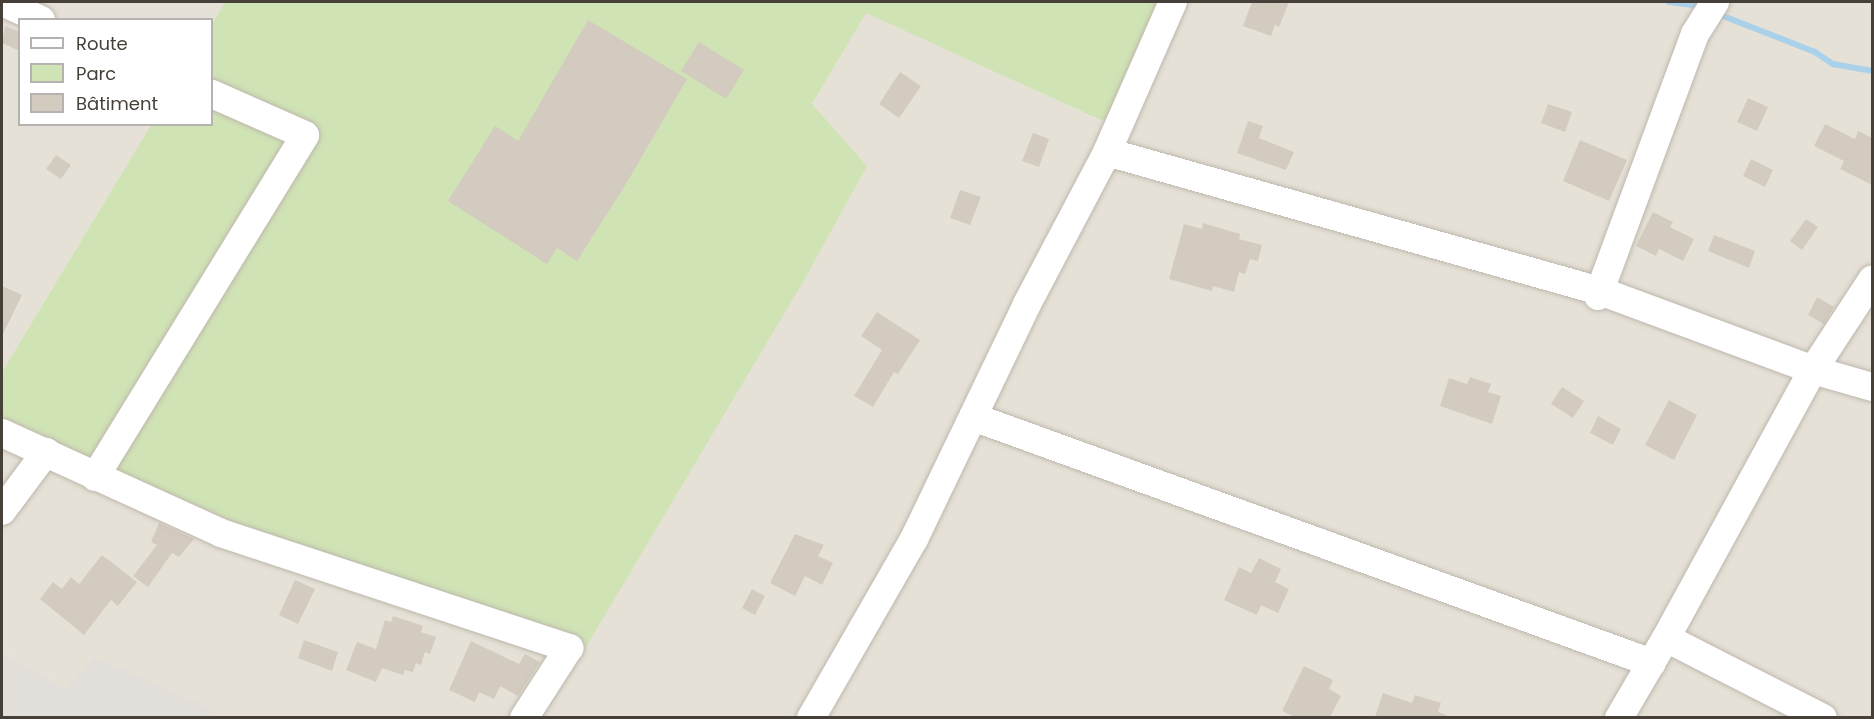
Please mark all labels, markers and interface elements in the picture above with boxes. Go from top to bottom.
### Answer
legend [18,18,213,126]
text: Route [76,31,128,56]
text: Parc [76,61,116,86]
text: Bâtiment [76,91,158,116]

